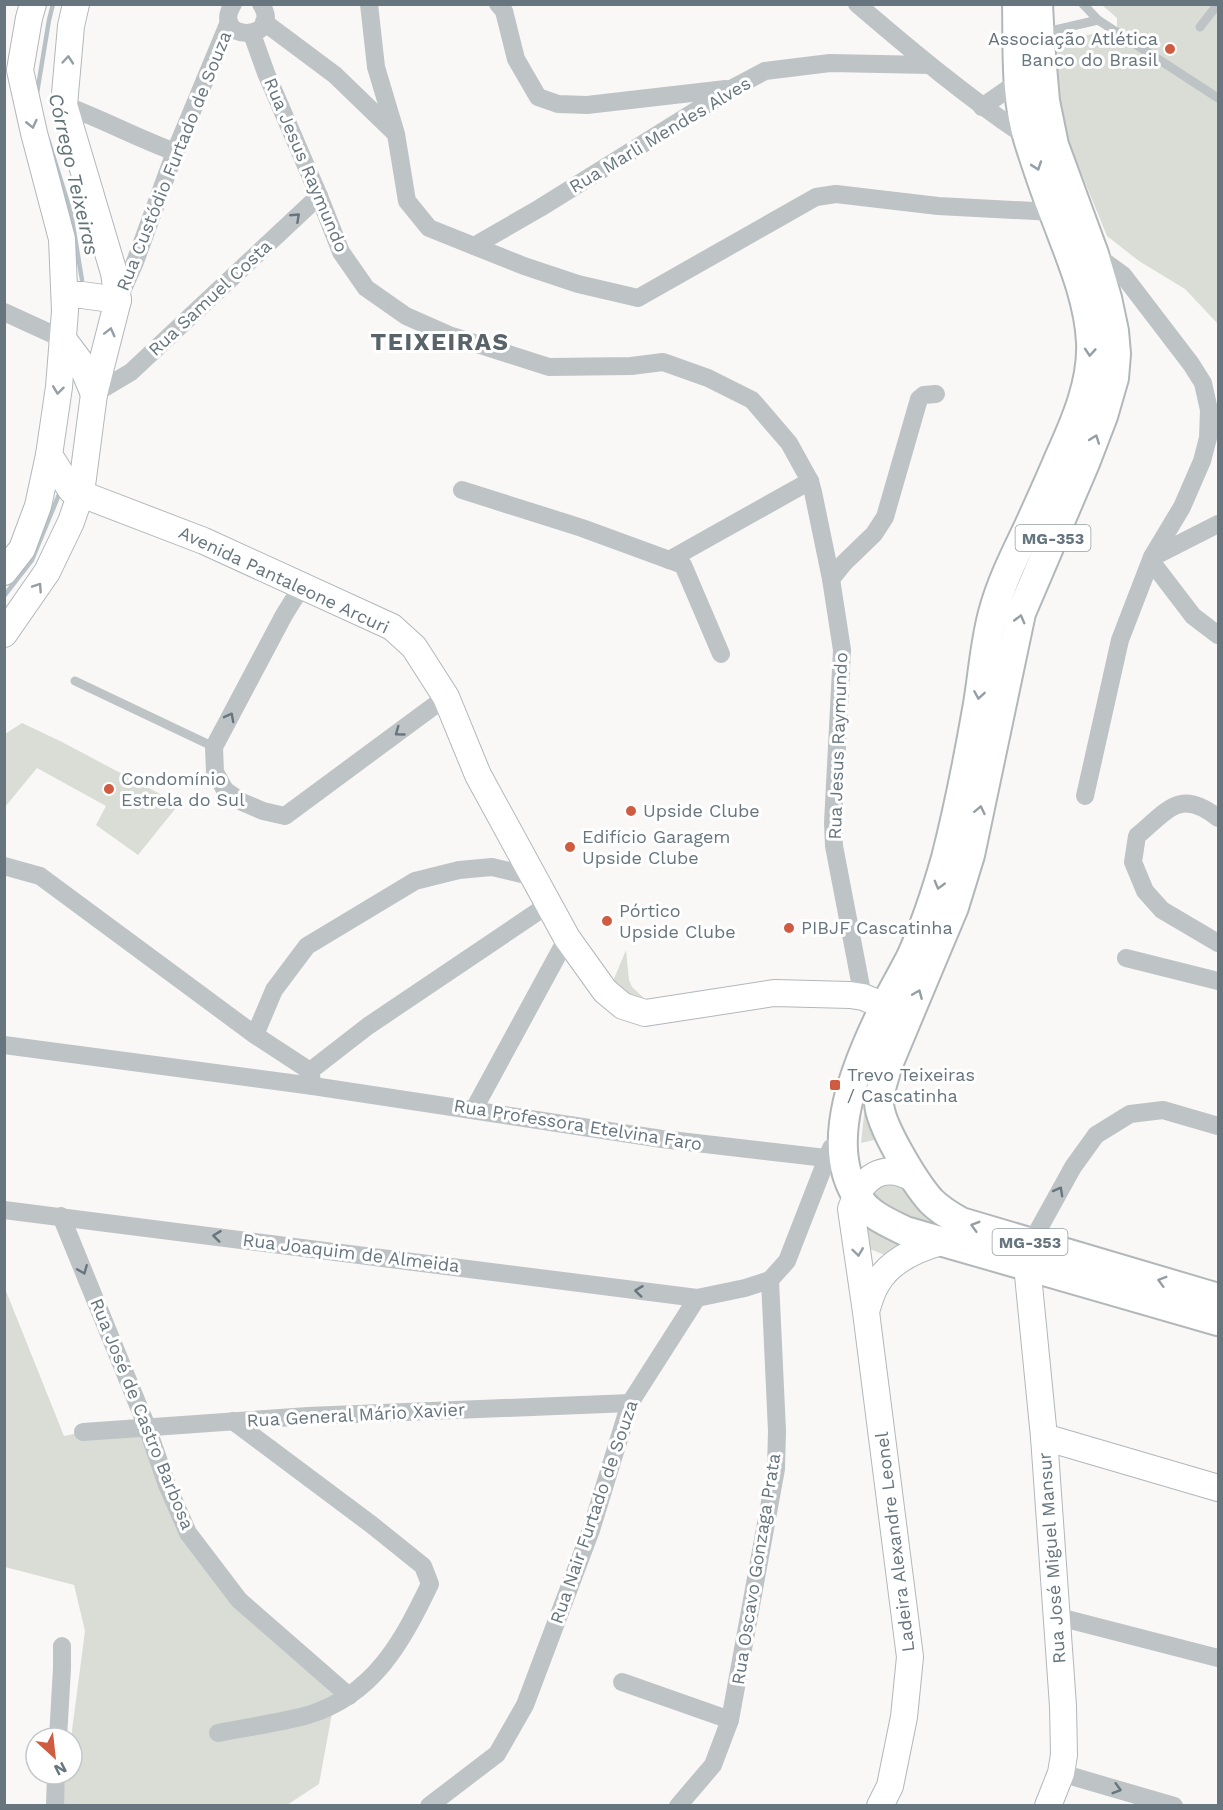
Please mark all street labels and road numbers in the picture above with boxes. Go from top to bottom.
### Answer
street label: Rua Custódio Furtado de Souza [112,28,235,294]
street label: Rua Marli Mendes Alves [565,72,754,197]
street label: Rua Jesus Raymundo [260,74,353,255]
street label: Rua Samuel Costa [144,235,275,360]
street label: Avenida Pantaleone Arcuri [176,521,393,638]
road number: MG-353 [1016,525,1090,551]
street label: Rua Jesus Raymundo [824,652,851,840]
street label: Rua Professora Etelvina Faro [452,1095,704,1155]
street label: Rua Joaquim de Almeida [242,1229,461,1276]
road number: MG-353 [992,1229,1068,1255]
street label: Rua José de Castro Barbosa [86,1295,199,1533]
street label: Rua Nair Furtado de Souza [545,1397,642,1626]
street label: Rua General Mário Xavier [246,1398,466,1431]
street label: Ladeira Alexandre Leonel [871,1430,918,1653]
street label: Rua Oscavo Gonzaga Prata [727,1452,784,1686]
street label: Rua José Miguel Mansur [1034,1452,1069,1665]

